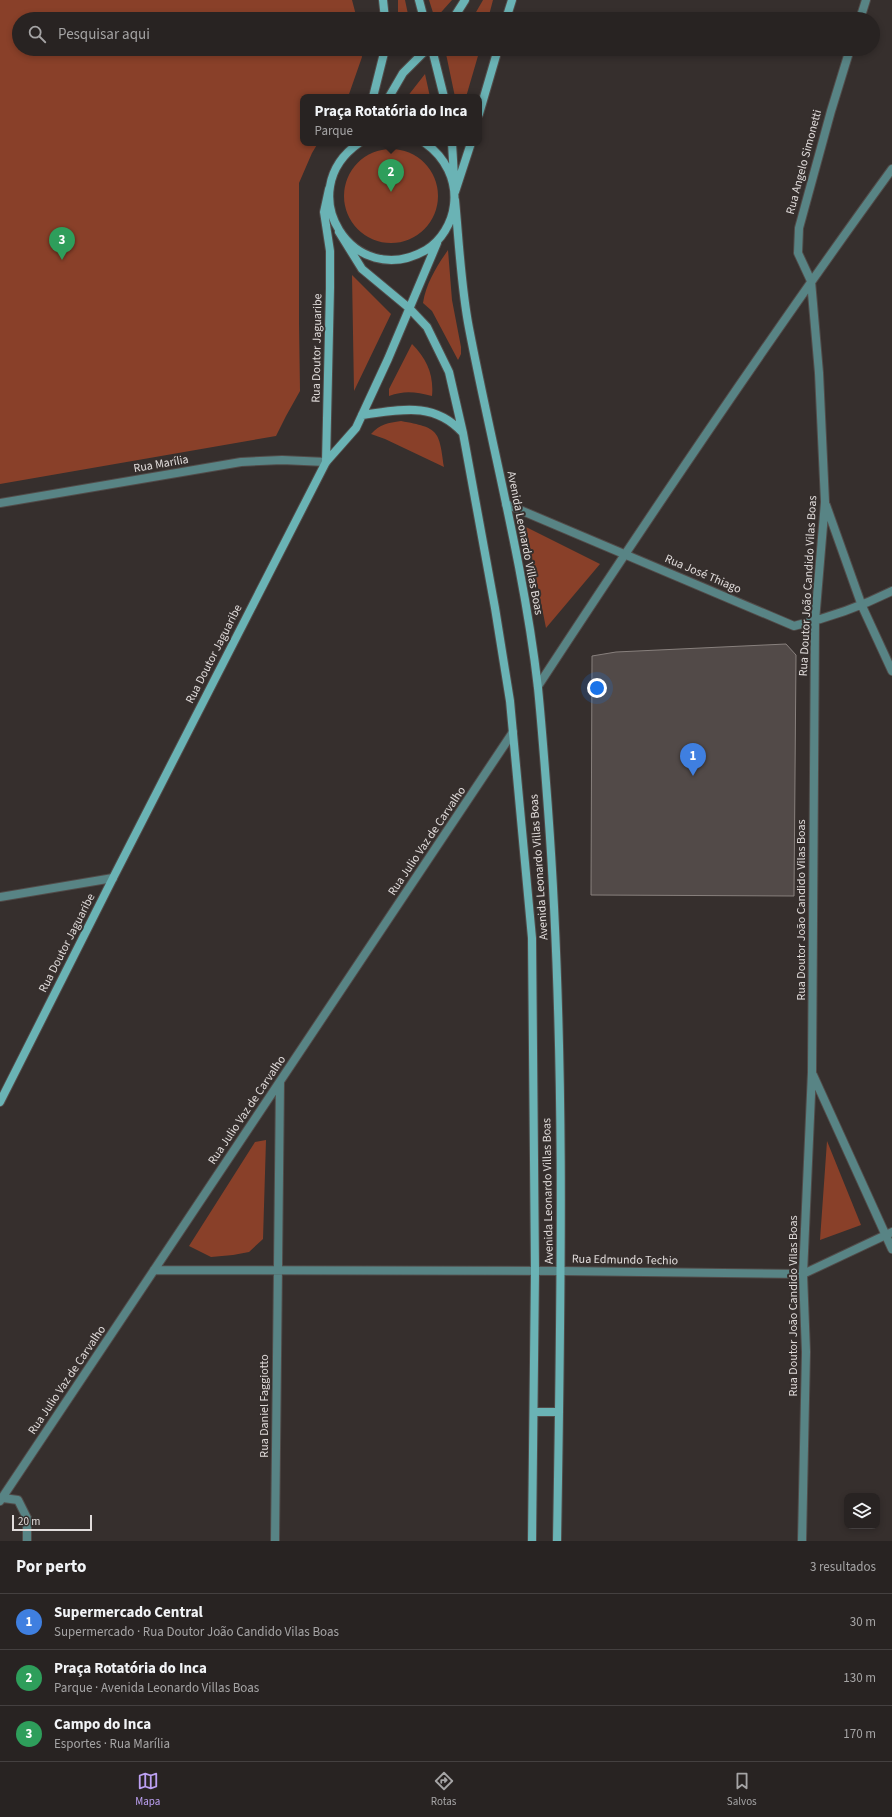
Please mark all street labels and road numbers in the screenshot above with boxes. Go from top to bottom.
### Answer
street label: Rua Angelo Simonetti [782,108,826,216]
street label: Rua Doutor Jaguaribe [308,293,326,403]
street label: Rua Marília [132,451,190,477]
street label: Avenida Leonardo Villas Boas [503,470,547,616]
street label: Rua Doutor João Candido Vilas Boas [795,495,821,677]
street label: Rua José Thiago [662,550,744,598]
street label: Rua Doutor Jaguaribe [182,601,246,707]
street label: Rua Julio Vaz de Carvalho [384,783,470,899]
street label: Avenida Leonardo Villas Boas [525,794,553,940]
street label: Rua Doutor João Candido Vilas Boas [793,820,810,1001]
street label: Rua Doutor Jaguaribe [35,890,99,996]
street label: Rua Julio Vaz de Carvalho [204,1052,290,1168]
street label: Avenida Leonardo Villas Boas [538,1118,558,1264]
street label: Rua Doutor João Candido Vilas Boas [785,1216,802,1397]
street label: Rua Edmundo Techio [572,1251,678,1269]
street label: Rua Julio Vaz de Carvalho [24,1322,110,1438]
street label: Rua Daniel Faggiotto [256,1354,273,1458]

